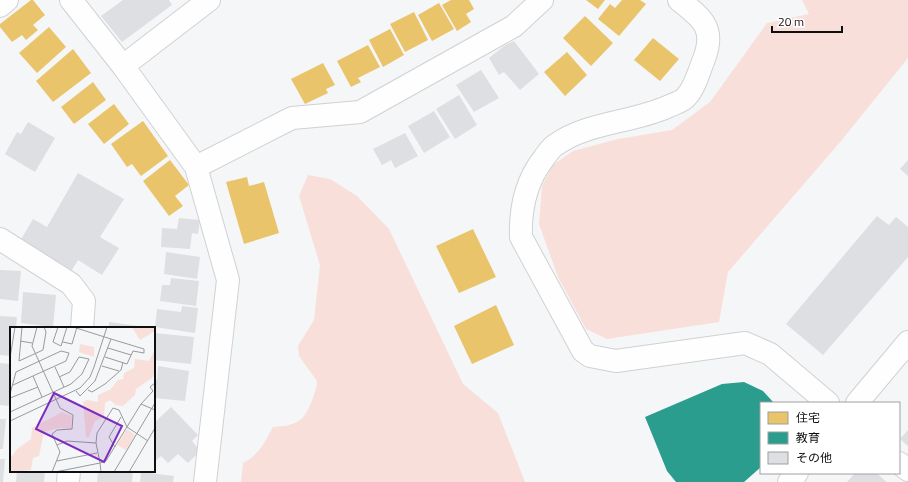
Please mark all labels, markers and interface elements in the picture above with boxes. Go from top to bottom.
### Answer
scale bar [772,8,842,34]
text: 20 m [778,12,804,31]
inset map [10,327,155,472]
legend [760,402,900,474]
text: 住宅 [796,408,820,427]
text: 教育 [796,428,820,447]
text: その他 [796,448,832,467]

